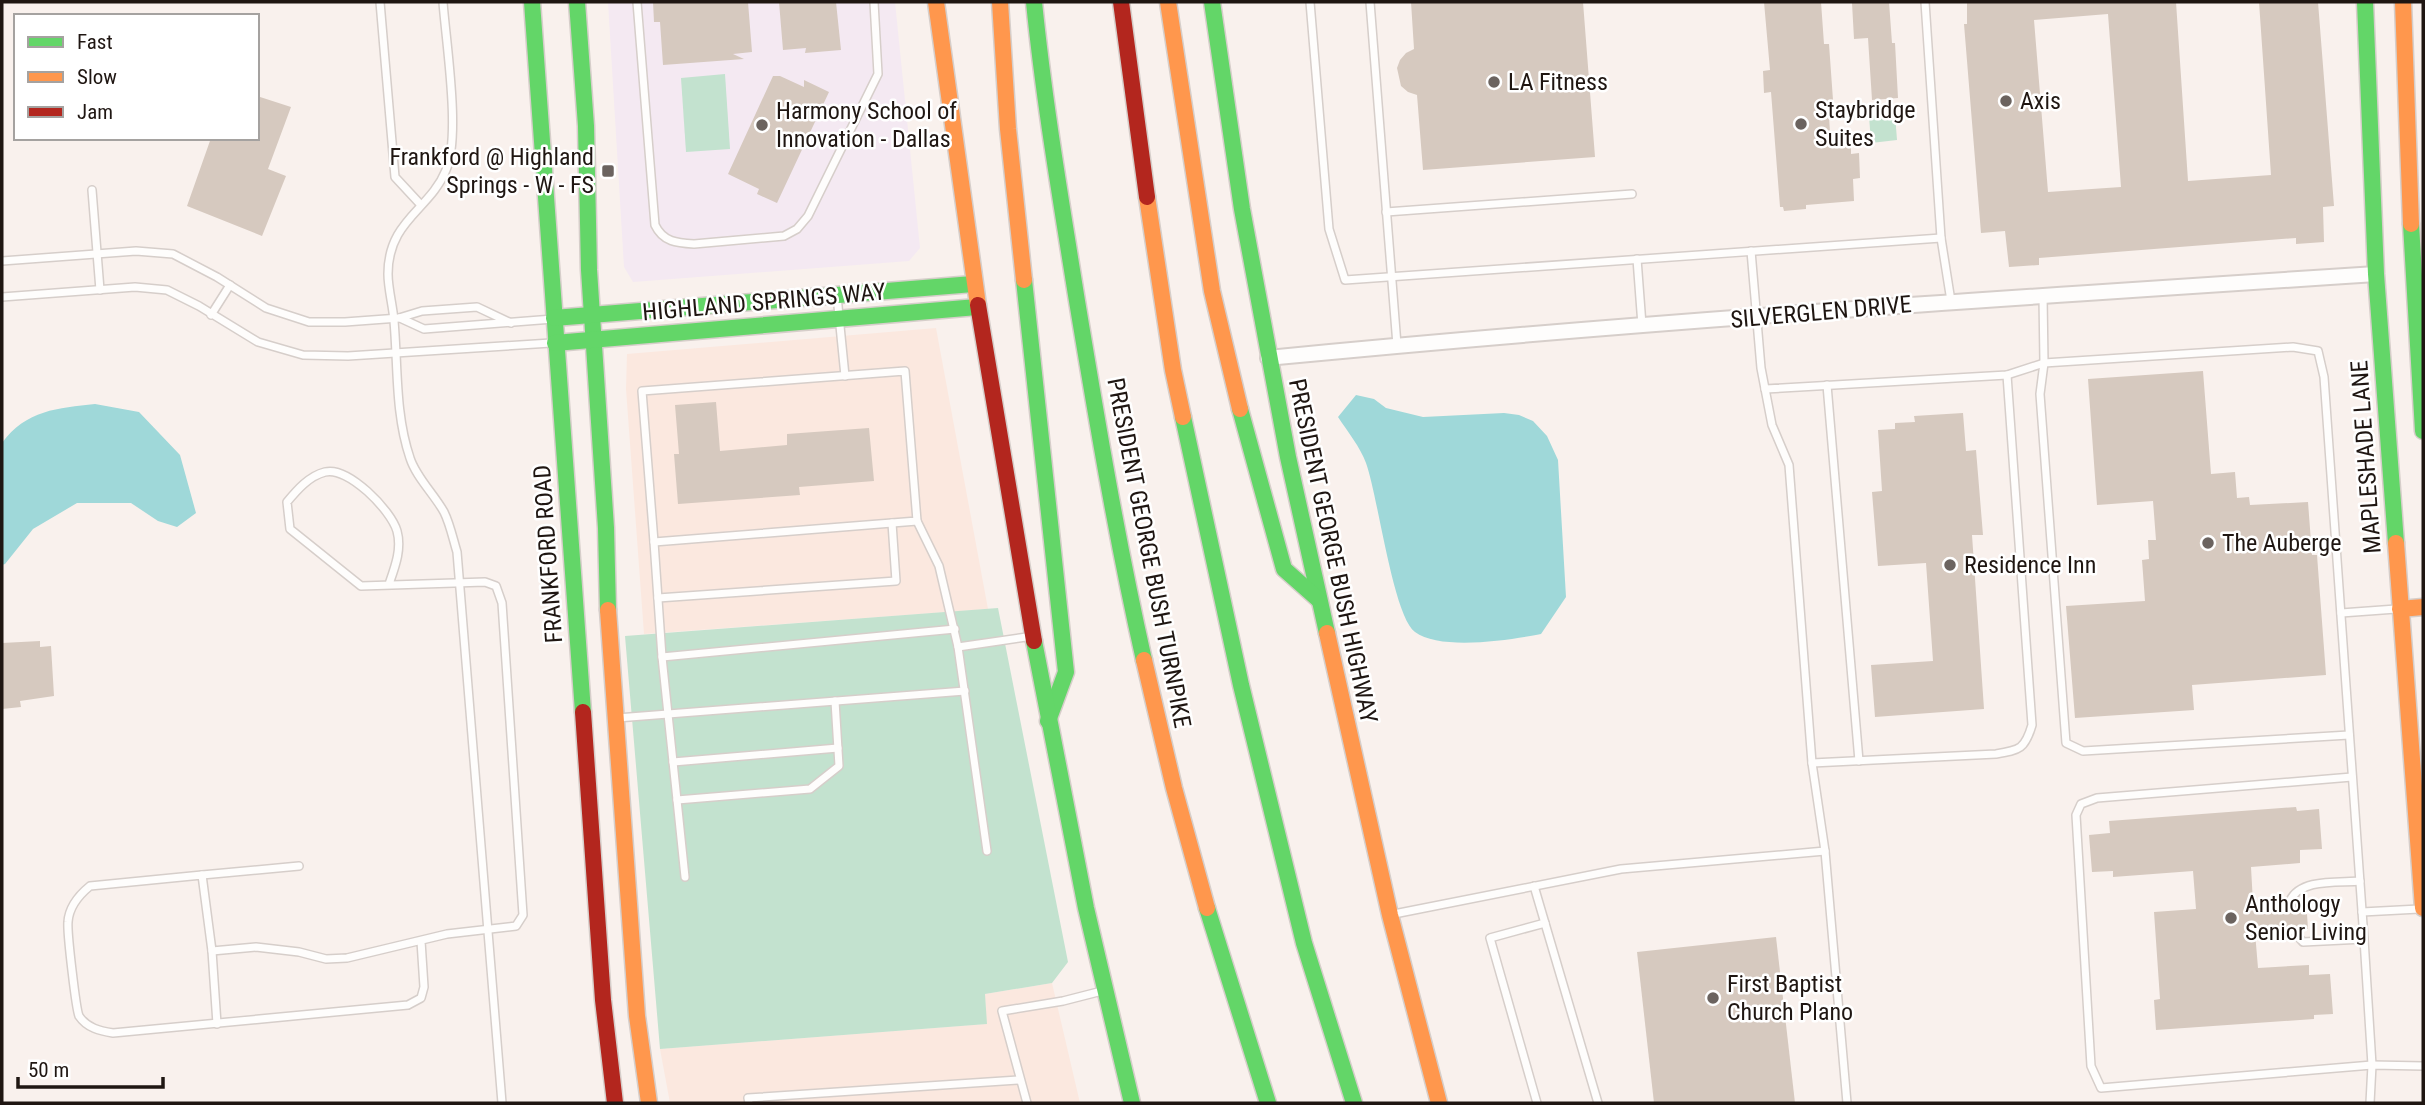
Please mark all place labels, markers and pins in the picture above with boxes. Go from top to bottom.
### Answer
place label: LA Fitness [1508,68,1608,96]
marker: LA Fitness [1486,74,1502,90]
place label: Axis [2020,87,2061,115]
marker: Axis [1998,93,2014,109]
place label: Staybridge Suites [1815,96,1916,152]
place label: Harmony School of Innovation - Dallas [776,97,957,153]
marker: Staybridge Suites [1793,116,1809,132]
marker: Harmony School of Innovation - Dallas [754,117,770,133]
place label: Frankford @ Highland Springs - W - FS [390,143,594,199]
marker: Frankford @ Highland Springs - W - FS [600,163,616,179]
place label: The Auberge [2222,529,2341,557]
marker: The Auberge [2200,535,2216,551]
place label: Residence Inn [1964,551,2096,579]
marker: Residence Inn [1942,557,1958,573]
place label: Anthology Senior Living [2245,890,2367,946]
marker: Anthology Senior Living [2223,910,2239,926]
place label: First Baptist Church Plano [1727,970,1853,1026]
marker: First Baptist Church Plano [1705,990,1721,1006]

